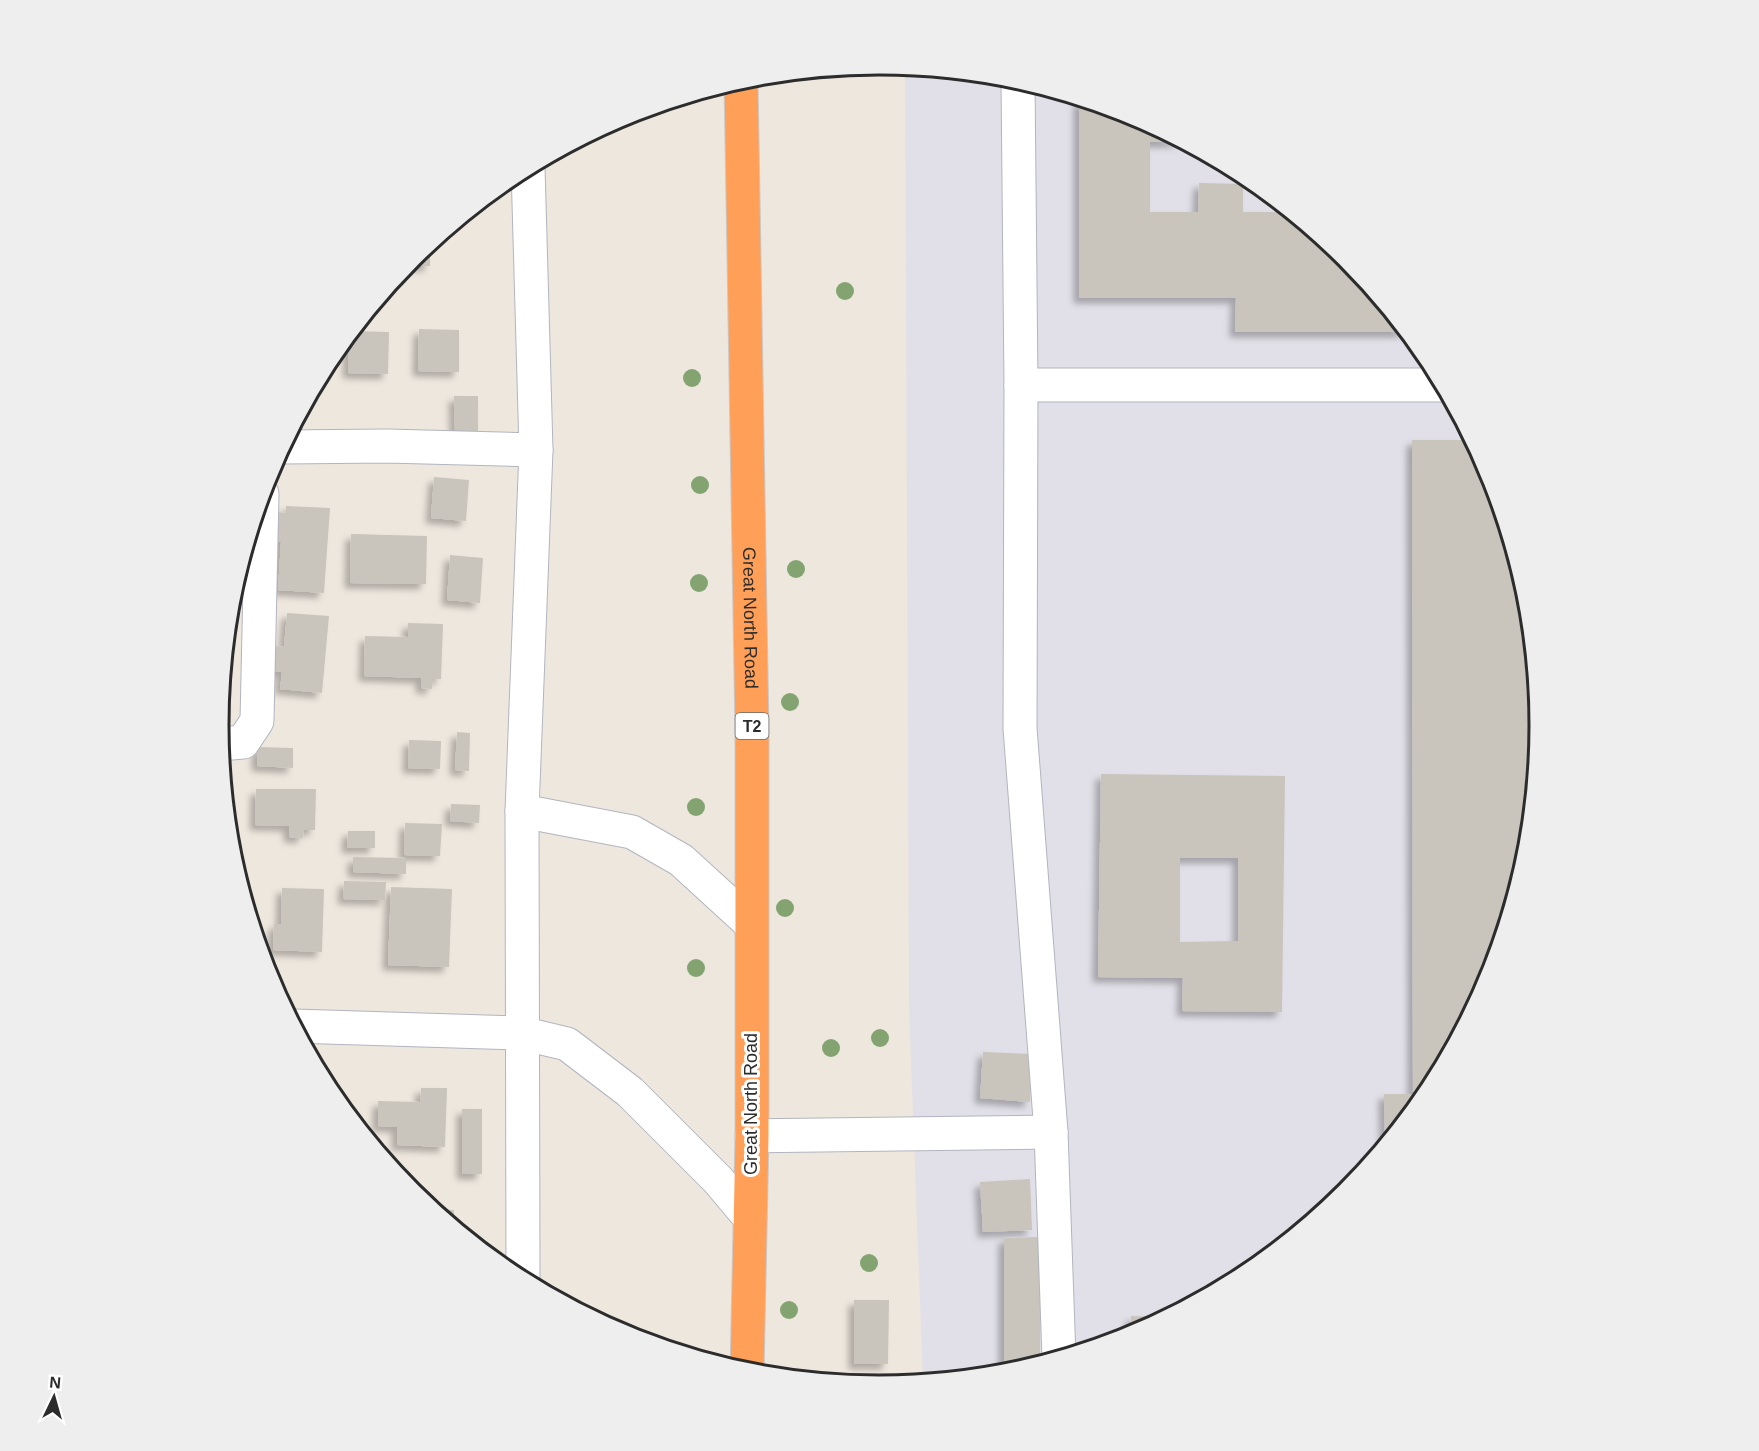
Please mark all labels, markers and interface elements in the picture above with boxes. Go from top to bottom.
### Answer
street label: Great North Road [739,547,761,689]
road number: T2 [736,713,768,739]
street label: Great North Road [741,1033,761,1175]
north arrow [24,1367,84,1427]
text: N [49,1374,62,1392]

